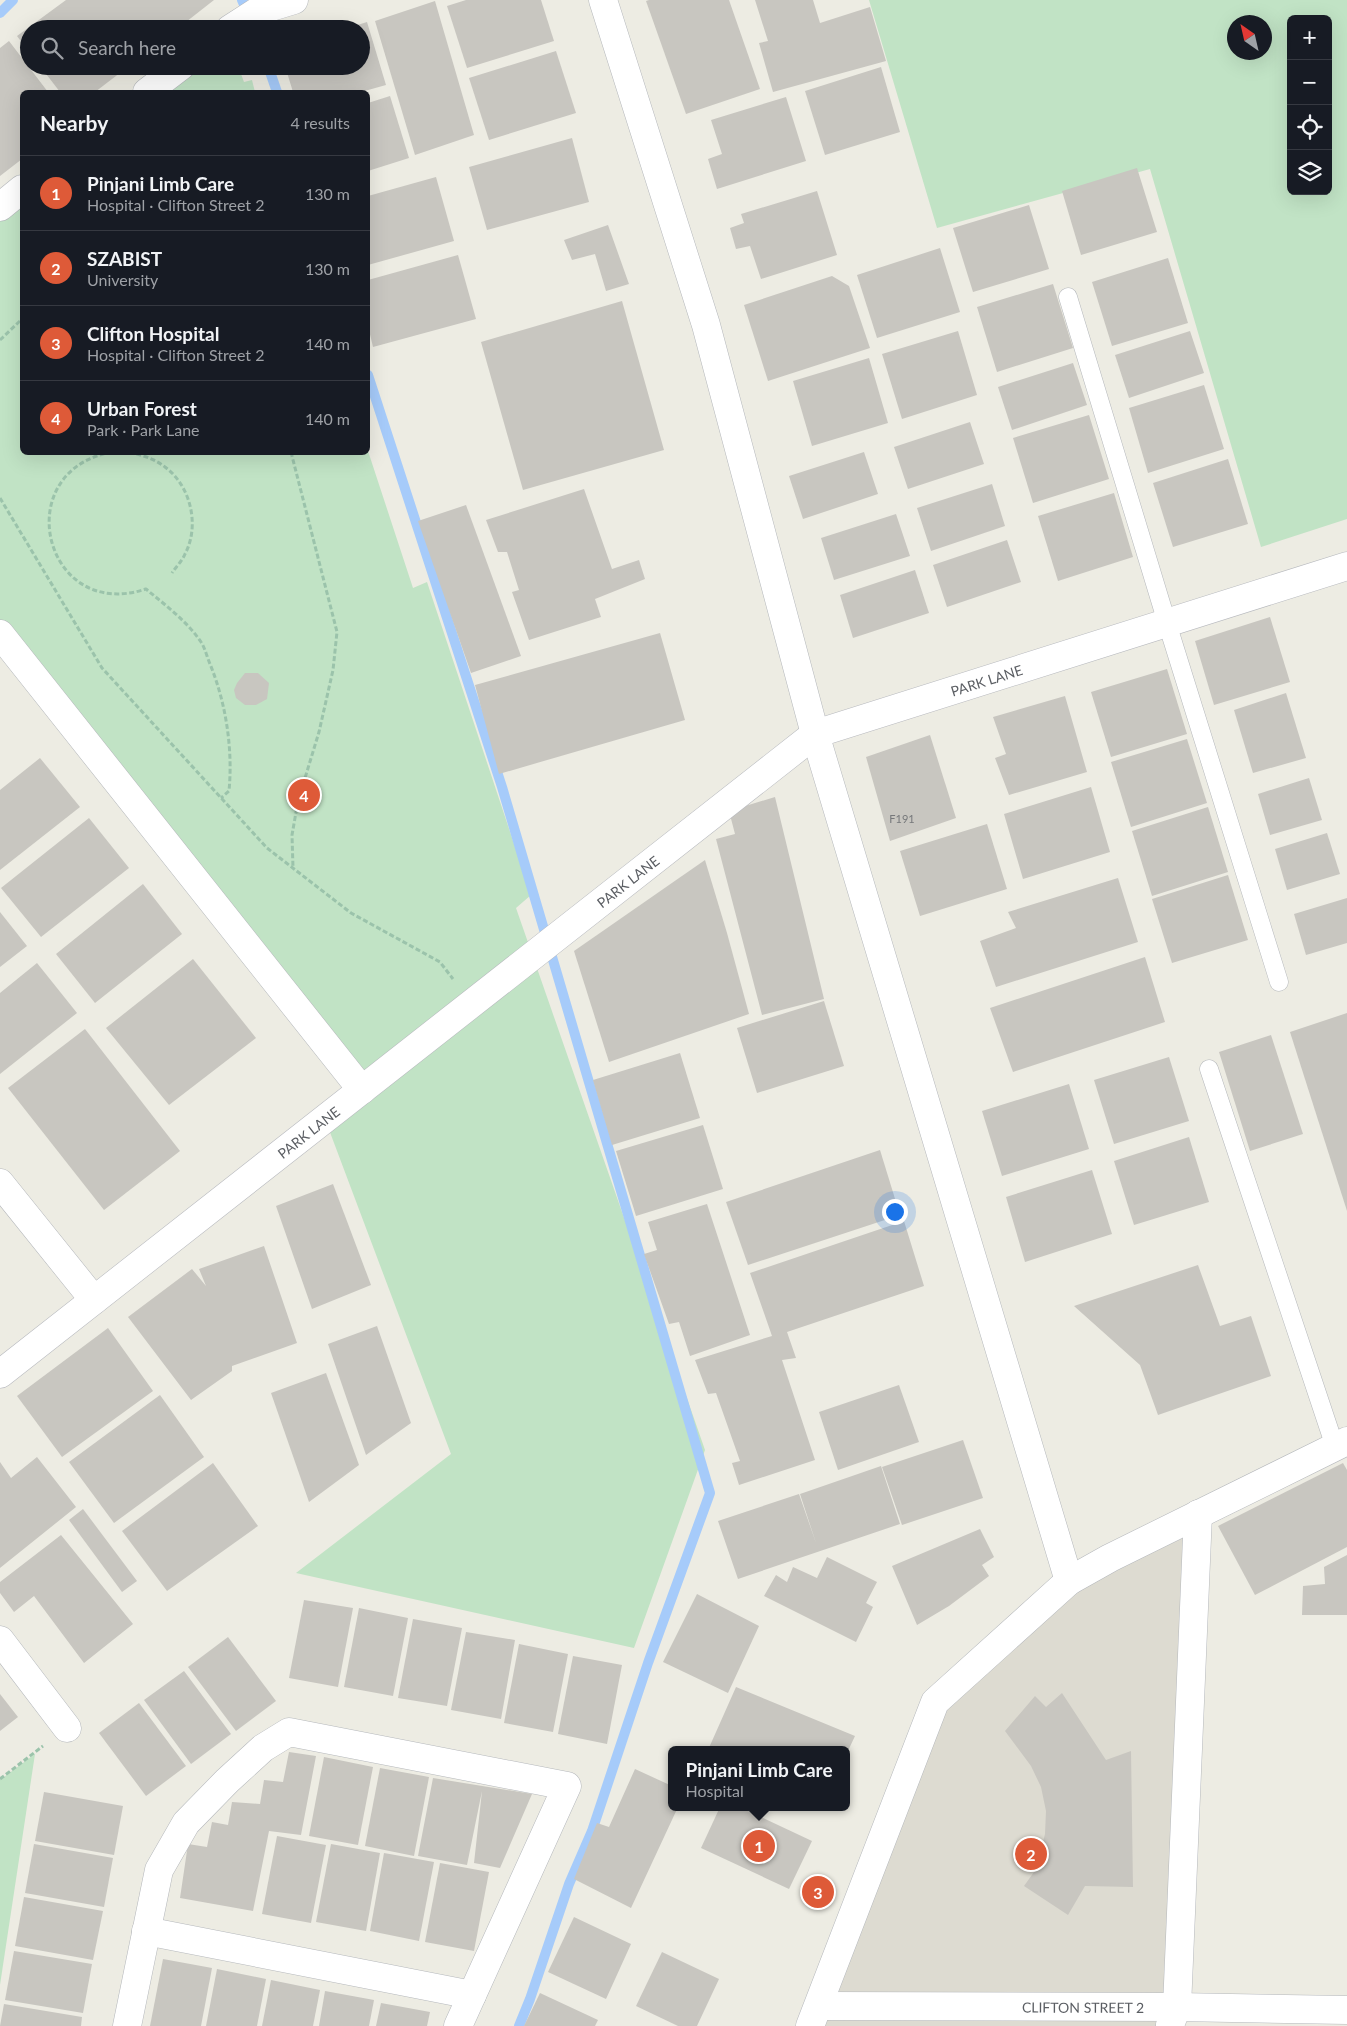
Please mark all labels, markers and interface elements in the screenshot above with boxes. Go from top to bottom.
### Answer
north arrow [1227,15,1272,60]
map controls [1287,15,1332,195]
button: + [1287,15,1332,60]
search box [20,20,370,75]
icon: search [38,34,66,62]
text: Search here [78,36,176,59]
button: − [1287,60,1332,105]
button: locate [1287,105,1332,150]
text: Nearby [40,110,108,135]
text: 4 results [290,113,350,132]
button: layers [1287,150,1332,195]
text: Pinjani Limb Care [87,172,234,195]
text: 1 [51,184,61,203]
text: 130 m [305,184,350,203]
text: Hospital · Clifton Street 2 [87,195,264,214]
text: SZABIST [87,247,162,270]
text: 2 [51,259,61,278]
text: 130 m [305,259,350,278]
text: University [87,270,158,289]
text: Clifton Hospital [87,322,219,345]
text: 3 [51,334,61,353]
text: 140 m [305,334,350,353]
text: Hospital · Clifton Street 2 [87,345,264,364]
text: Urban Forest [87,397,197,420]
text: 4 [51,409,61,428]
text: 140 m [305,409,350,428]
text: Park · Park Lane [87,420,200,439]
street label: PARK LANE [948,661,1024,699]
pin: 4 [288,776,320,814]
house number: F191 [889,812,915,825]
street label: PARK LANE [593,852,662,911]
street label: PARK LANE [274,1102,343,1162]
your location [882,1199,908,1225]
popup [668,1746,850,1811]
text: Pinjani Limb Care [685,1758,833,1781]
text: Hospital [685,1781,744,1800]
pin: 1 [743,1827,775,1865]
pin: 2 [1015,1835,1047,1873]
pin: 3 [802,1873,834,1911]
street label: CLIFTON STREET 2 [1022,1998,1144,2015]

